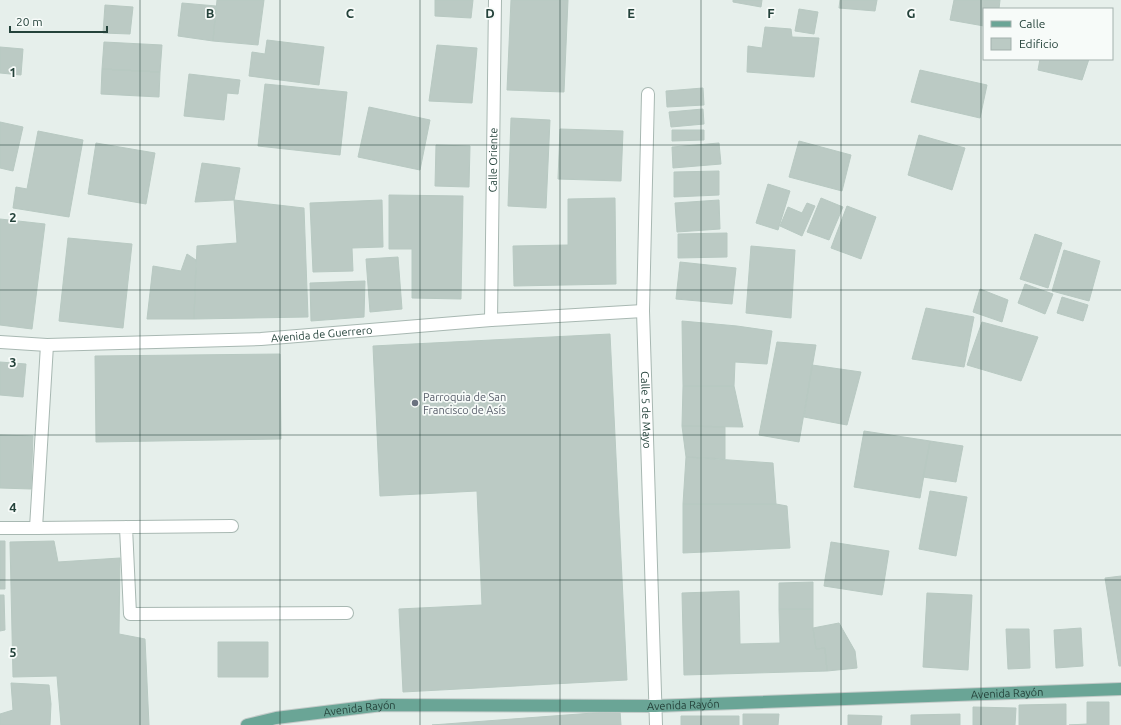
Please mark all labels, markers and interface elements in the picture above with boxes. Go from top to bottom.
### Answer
text: B [206,6,215,20]
text: C [346,6,355,20]
text: D [485,6,495,20]
text: E [627,6,635,20]
text: F [767,6,775,20]
text: G [907,6,916,20]
scale bar [10,8,107,34]
legend [983,8,1113,60]
text: 20 m [16,15,43,28]
text: Calle [1019,17,1045,30]
text: Edificio [1019,37,1059,50]
text: 1 [9,65,17,79]
street label: Calle Oriente [487,127,499,193]
text: 2 [9,210,17,224]
street label: Avenida de Guerrero [270,324,373,344]
text: 3 [9,355,17,369]
street label: Calle 5 de Mayo [639,371,653,449]
place label: Parroquia de San Francisco de Asís [423,391,506,416]
marker: Parroquia de San Francisco de Asís [410,398,420,408]
text: 4 [9,500,17,514]
text: 5 [9,645,17,659]
street label: Avenida Rayón [971,686,1044,700]
street label: Avenida Rayón [647,698,720,712]
street label: Avenida Rayón [323,699,396,718]

